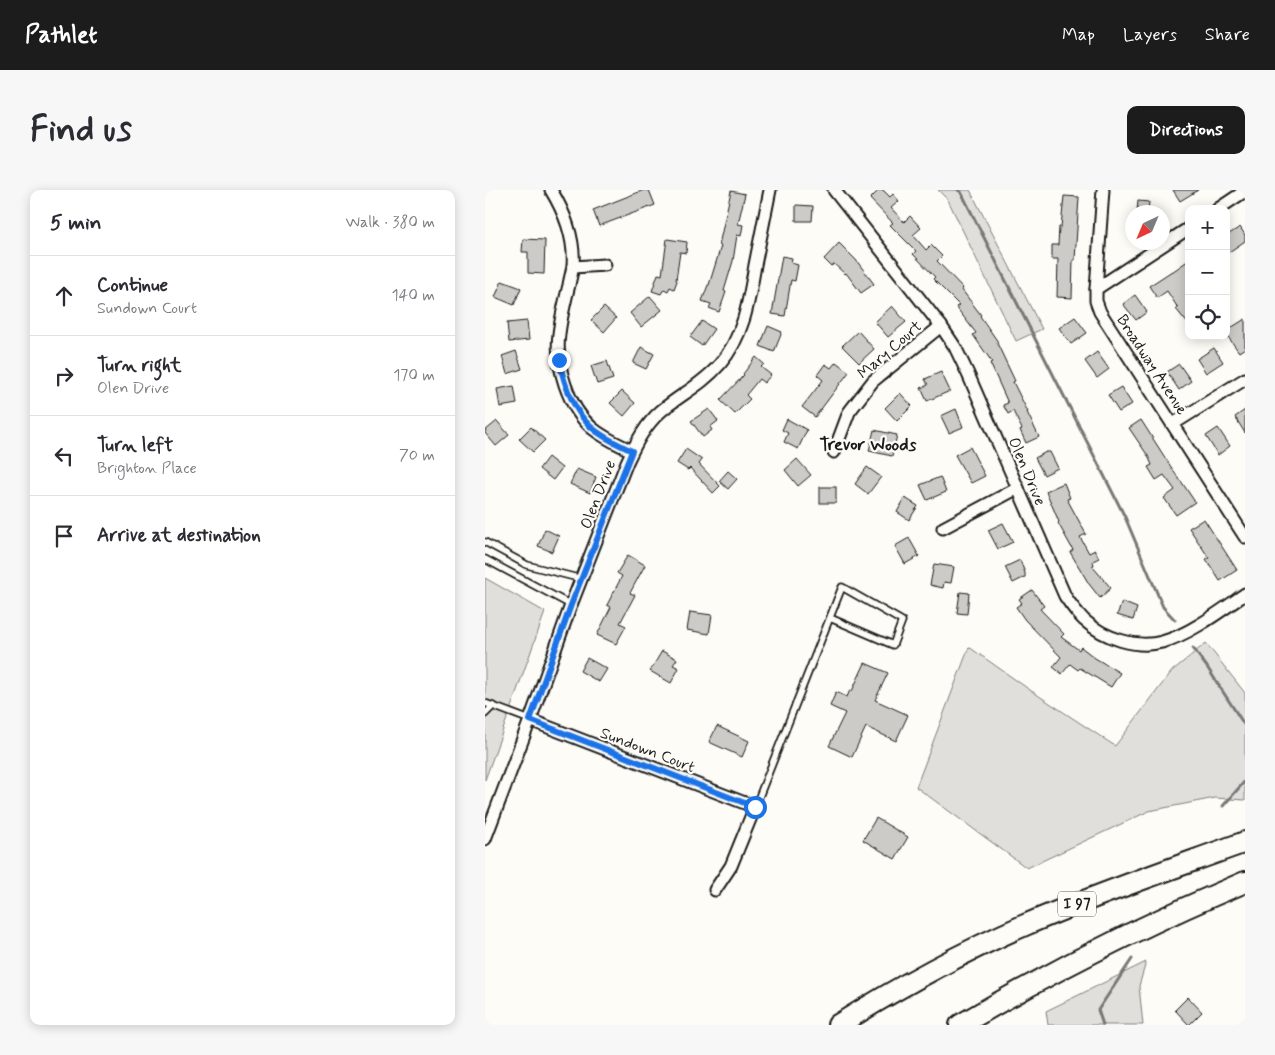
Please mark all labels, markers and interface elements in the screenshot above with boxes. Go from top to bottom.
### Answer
text: Pathlet [25,20,97,51]
text: Map [1062,23,1095,47]
text: Layers [1123,23,1177,47]
text: Share [1205,23,1250,47]
button: Directions [1127,106,1245,154]
text: Find us [30,107,132,153]
north arrow [1125,205,1170,250]
map controls [1185,205,1230,340]
button: + [1185,205,1230,250]
text: 5 min [50,209,102,237]
text: Walk · 380 m [345,212,435,233]
button: − [1185,250,1230,295]
text: Continue [97,273,168,298]
icon: ahead [50,282,78,310]
text: 140 m [391,285,435,306]
button: locate [1185,295,1230,340]
text: Sundown Court [97,298,197,319]
street label: Broadway Avenue [1111,311,1192,420]
street label: Mary Court [853,316,927,384]
route end [548,349,571,372]
text: Turn right [97,353,181,378]
icon: right [50,362,78,390]
text: 170 m [393,365,435,386]
text: Olen Drive [97,378,169,399]
text: Turn left [97,433,173,458]
district label: Trevor Woods [820,433,917,457]
street label: Olen Drive [1003,434,1050,509]
icon: left [50,442,78,470]
text: 70 m [399,445,435,466]
street label: Olen Drive [576,457,621,532]
text: Brighton Place [97,458,197,479]
icon: arrive [50,522,78,550]
text: Arrive at destination [97,523,261,548]
street label: Sundown Court [597,723,698,778]
route start [744,796,767,819]
road number: I 97 [1058,892,1096,916]

